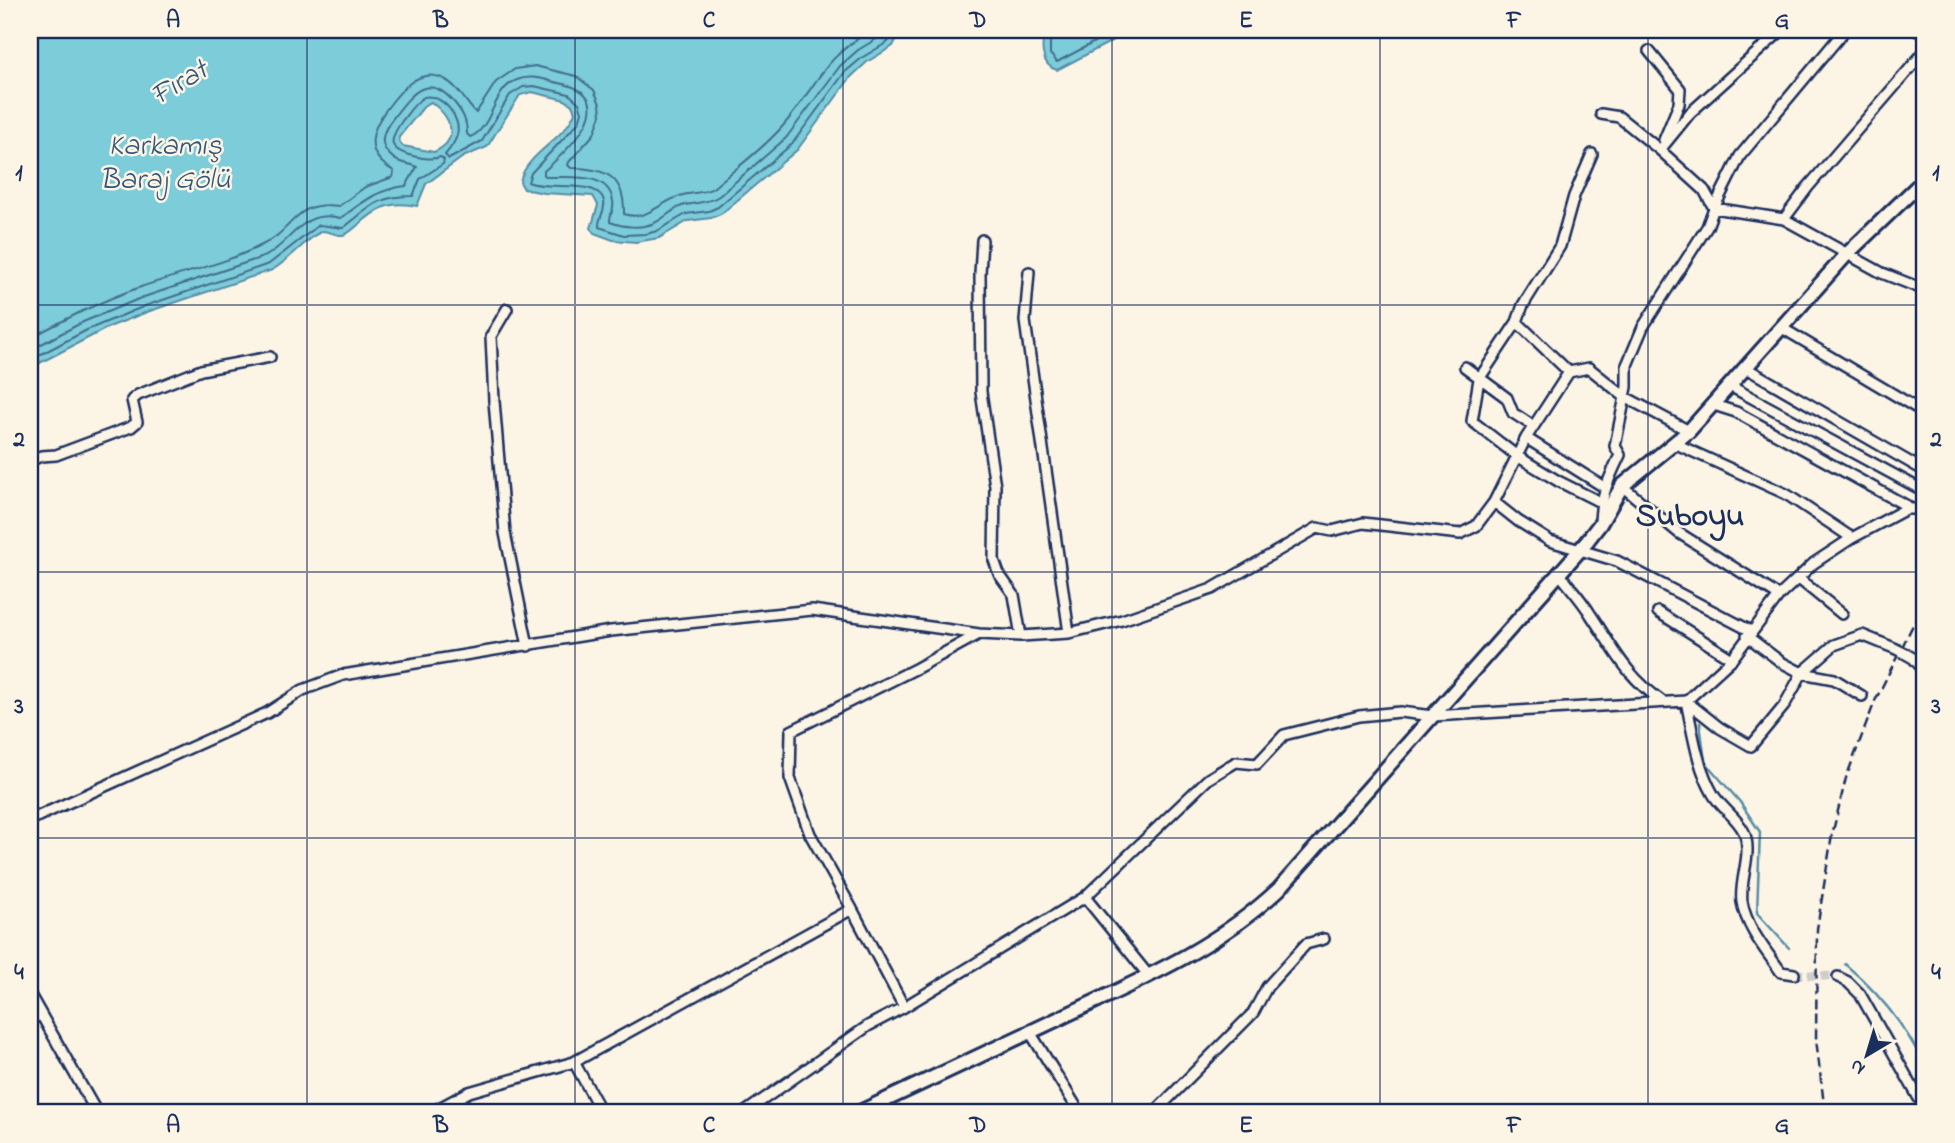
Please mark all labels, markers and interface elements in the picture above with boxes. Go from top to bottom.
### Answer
text: A [166,5,180,38]
text: B [432,5,449,38]
text: C [703,5,716,38]
text: D [969,5,986,38]
text: E [1239,5,1253,38]
text: F [1506,5,1522,38]
text: G [1775,5,1789,38]
water label: Fırat [143,48,220,118]
water label: Karkamış Baraj Gölü [99,125,231,203]
text: 1 [15,158,23,191]
text: 1 [1932,158,1940,191]
text: 2 [12,424,25,457]
text: 2 [1929,424,1942,457]
district label: Suboyu [1636,494,1744,542]
text: 3 [13,691,24,724]
text: 3 [1930,691,1941,724]
text: 4 [14,957,24,990]
text: 4 [1931,957,1941,990]
north arrow [1832,1020,1902,1090]
text: N [1845,1052,1871,1081]
text: A [166,1110,180,1143]
text: B [432,1110,449,1143]
text: C [703,1110,716,1143]
text: D [969,1110,986,1143]
text: E [1239,1110,1253,1143]
text: F [1506,1110,1522,1143]
text: G [1775,1110,1789,1143]

